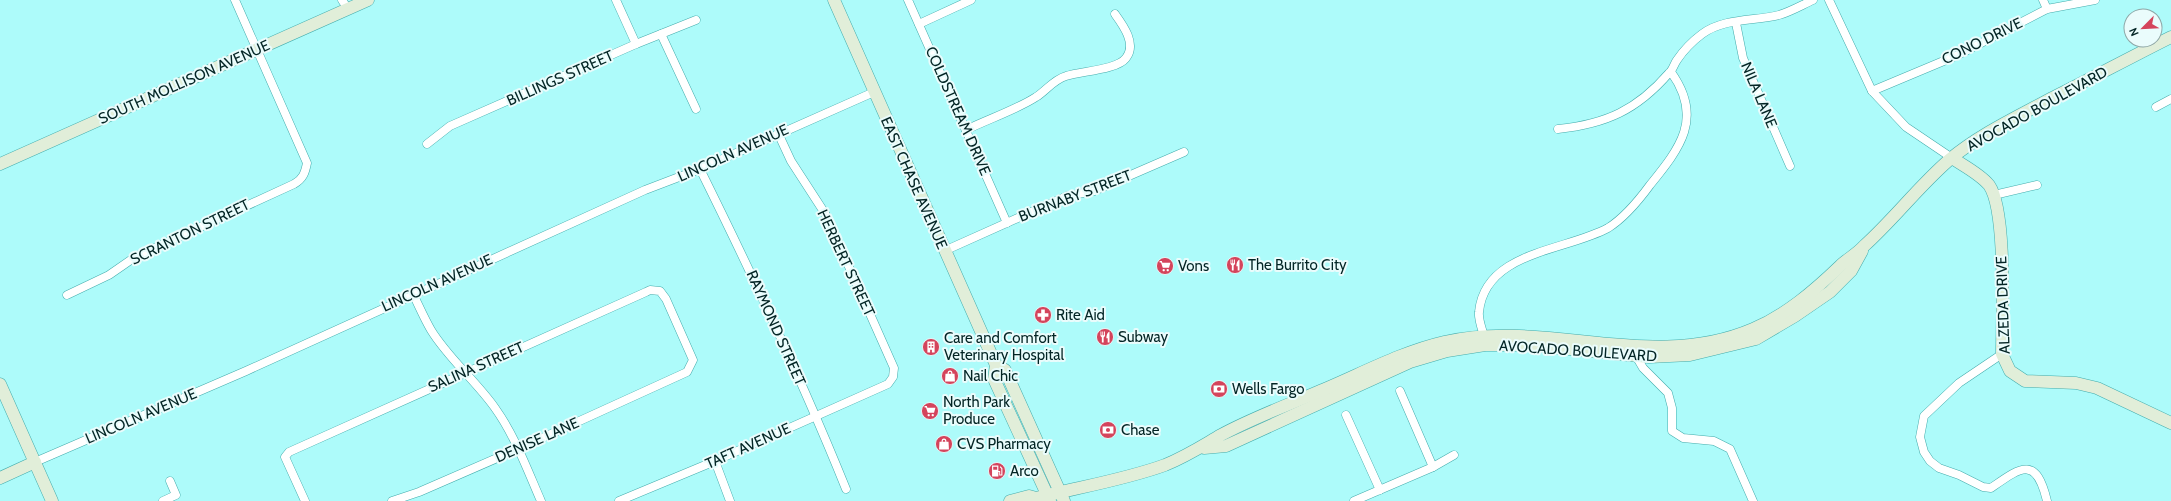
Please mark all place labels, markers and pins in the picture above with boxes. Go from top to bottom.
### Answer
restaurant icon: The Burrito City [1225,255,1245,275]
supermarket icon: Vons [1155,256,1175,276]
place label: The Burrito City [1248,256,1347,274]
place label: Vons [1178,257,1209,275]
pharmacy icon: Rite Aid [1033,305,1053,325]
place label: Rite Aid [1056,306,1105,324]
restaurant icon: Subway [1095,327,1115,347]
place label: Subway [1118,328,1168,346]
place label: Care and Comfort Veterinary Hospital [944,329,1064,364]
building icon: Care and Comfort Veterinary Hospital [921,337,941,357]
shop icon: Nail Chic [940,366,960,386]
place label: Nail Chic [963,367,1018,385]
bank icon: Wells Fargo [1209,379,1229,399]
place label: Wells Fargo [1232,380,1305,398]
place label: North Park Produce [943,393,1010,428]
supermarket icon: North Park Produce [920,401,940,421]
bank icon: Chase [1098,420,1118,440]
place label: Chase [1121,421,1160,439]
shop icon: CVS Pharmacy [934,434,954,454]
place label: CVS Pharmacy [957,435,1051,453]
fuel station icon: Arco [987,461,1007,481]
place label: Arco [1010,462,1039,480]

